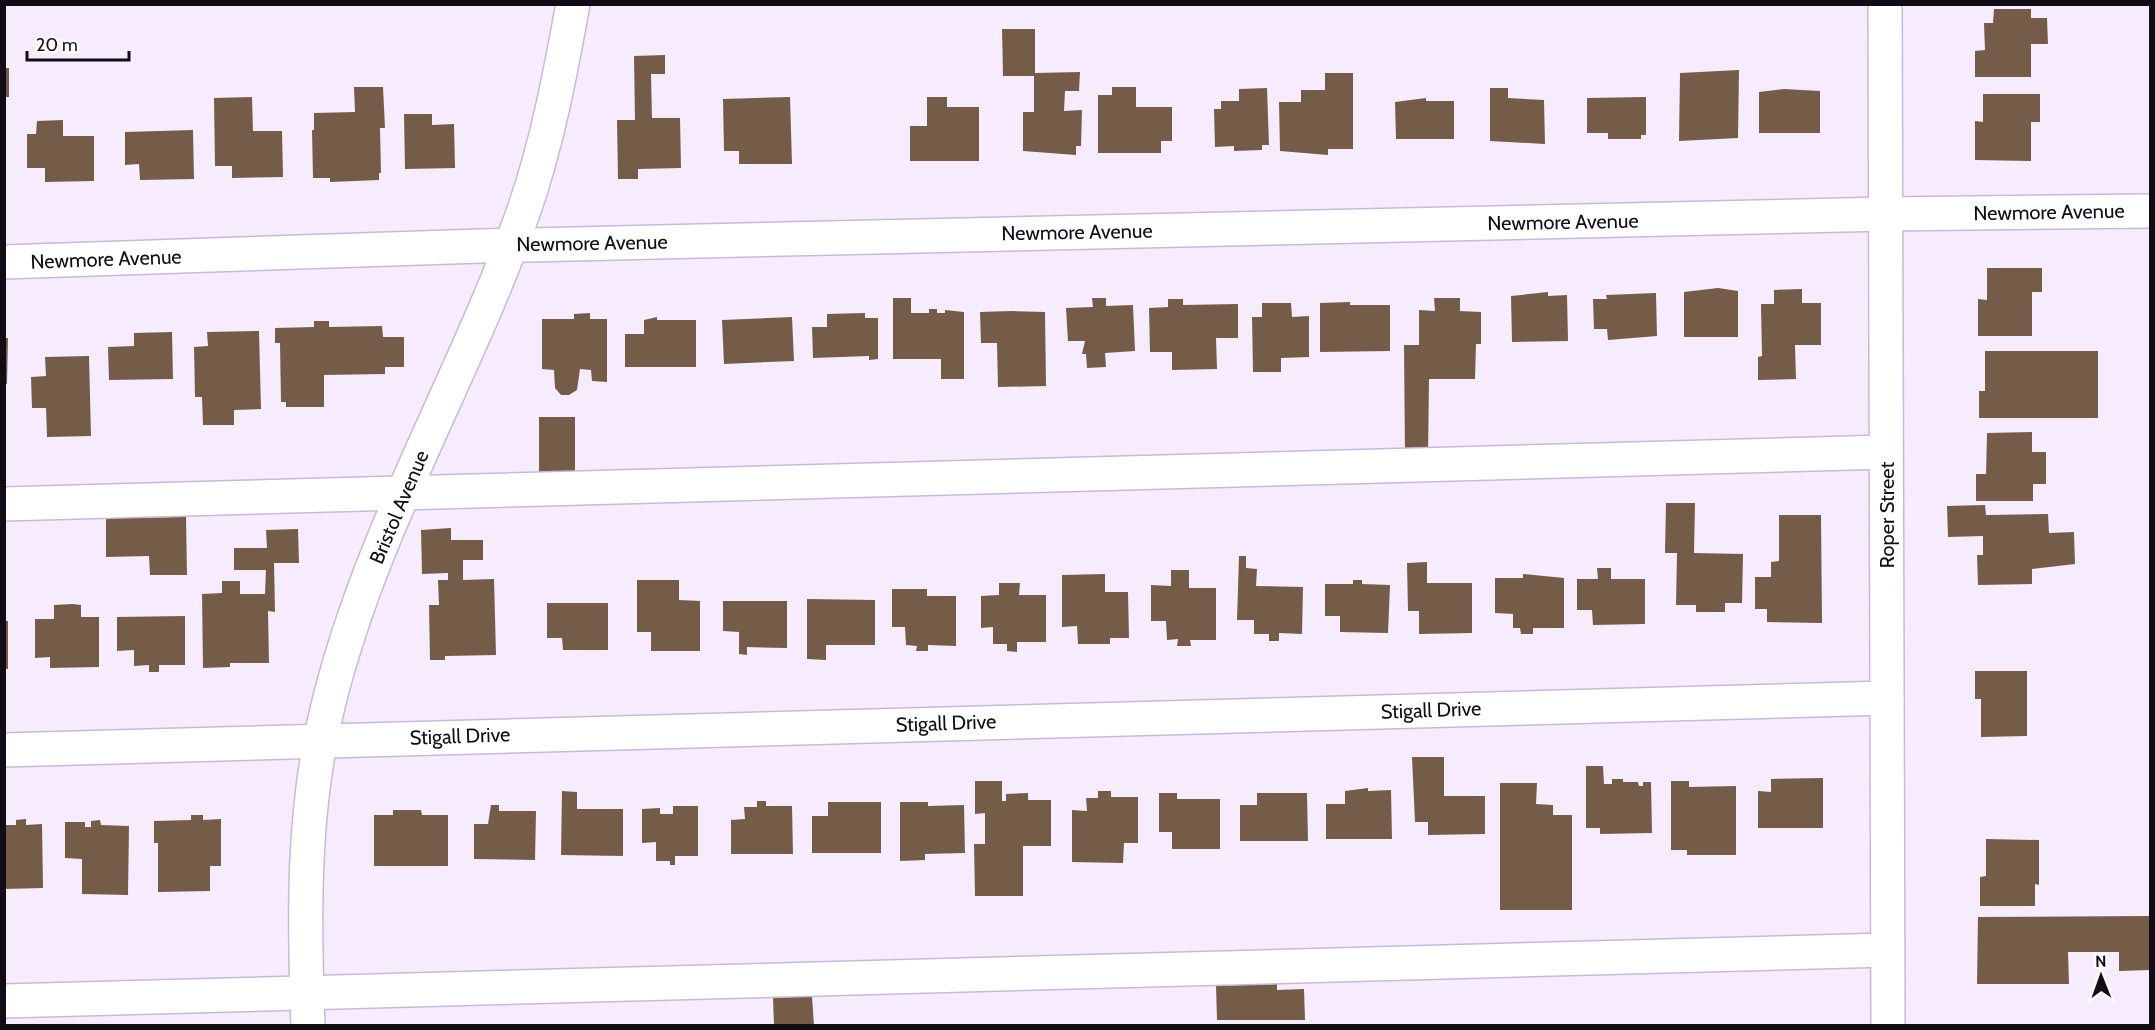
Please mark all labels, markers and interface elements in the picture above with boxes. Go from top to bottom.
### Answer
scale bar [27,24,129,62]
text: 20 m [36,34,78,56]
street label: Newmore Avenue [1973,199,2125,225]
street label: Newmore Avenue [1487,209,1639,235]
street label: Newmore Avenue [1001,219,1153,245]
street label: Newmore Avenue [516,230,668,256]
street label: Newmore Avenue [30,244,182,274]
street label: Bristol Avenue [364,447,434,567]
street label: Roper Street [1875,462,1899,568]
street label: Stigall Drive [1380,696,1482,724]
street label: Stigall Drive [895,709,997,737]
street label: Stigall Drive [409,722,511,750]
north arrow [2071,946,2131,1006]
text: N [2095,952,2107,971]

